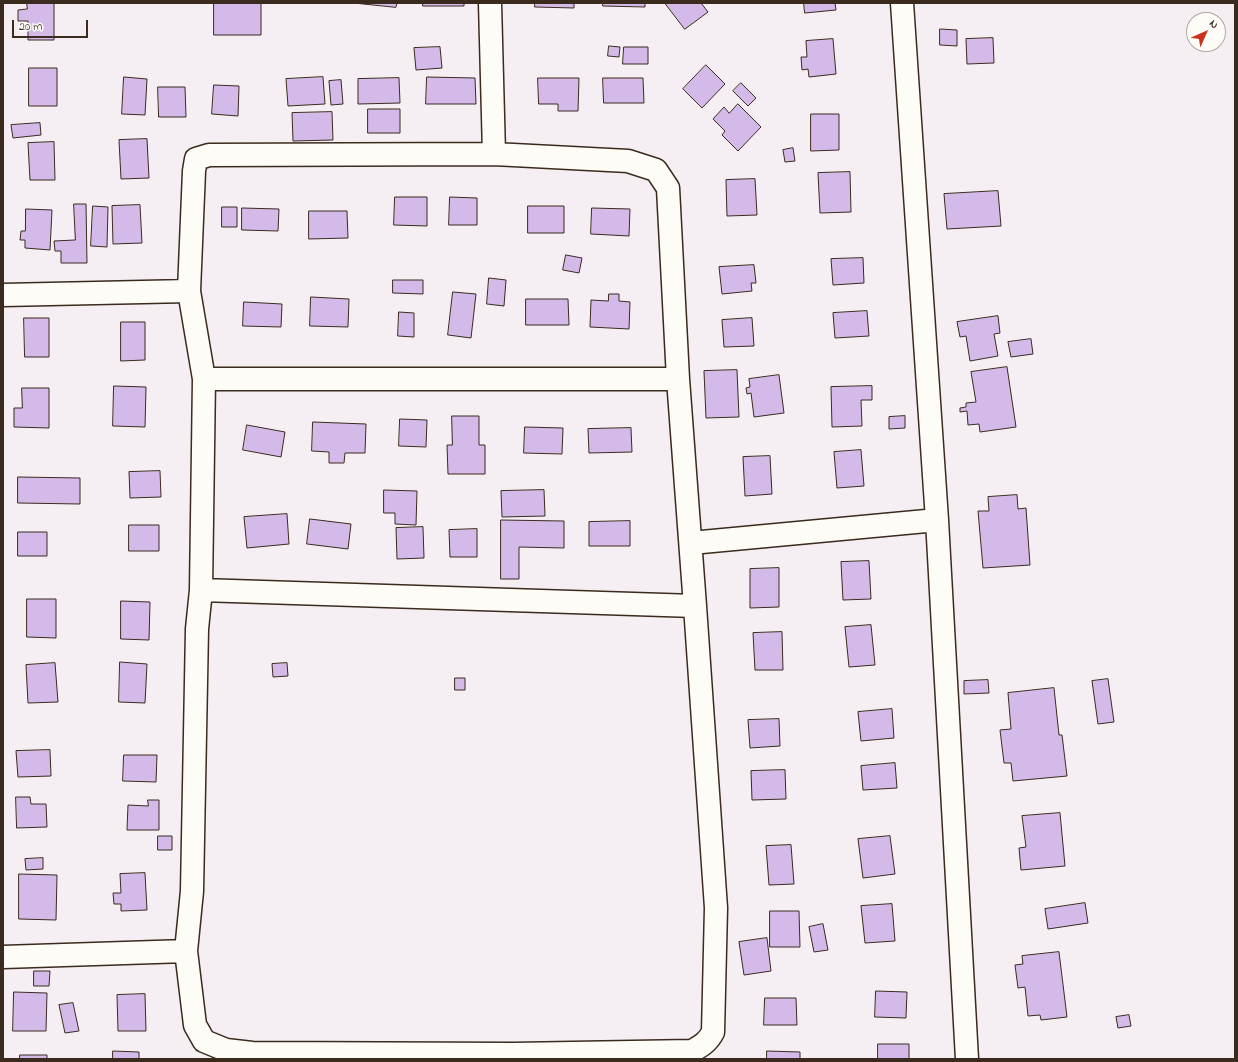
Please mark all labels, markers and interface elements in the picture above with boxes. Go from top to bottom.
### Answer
scale bar [14,12,90,38]
north arrow [1186,12,1226,52]
text: N [1205,16,1222,33]
text: 20 m [19,18,42,36]

